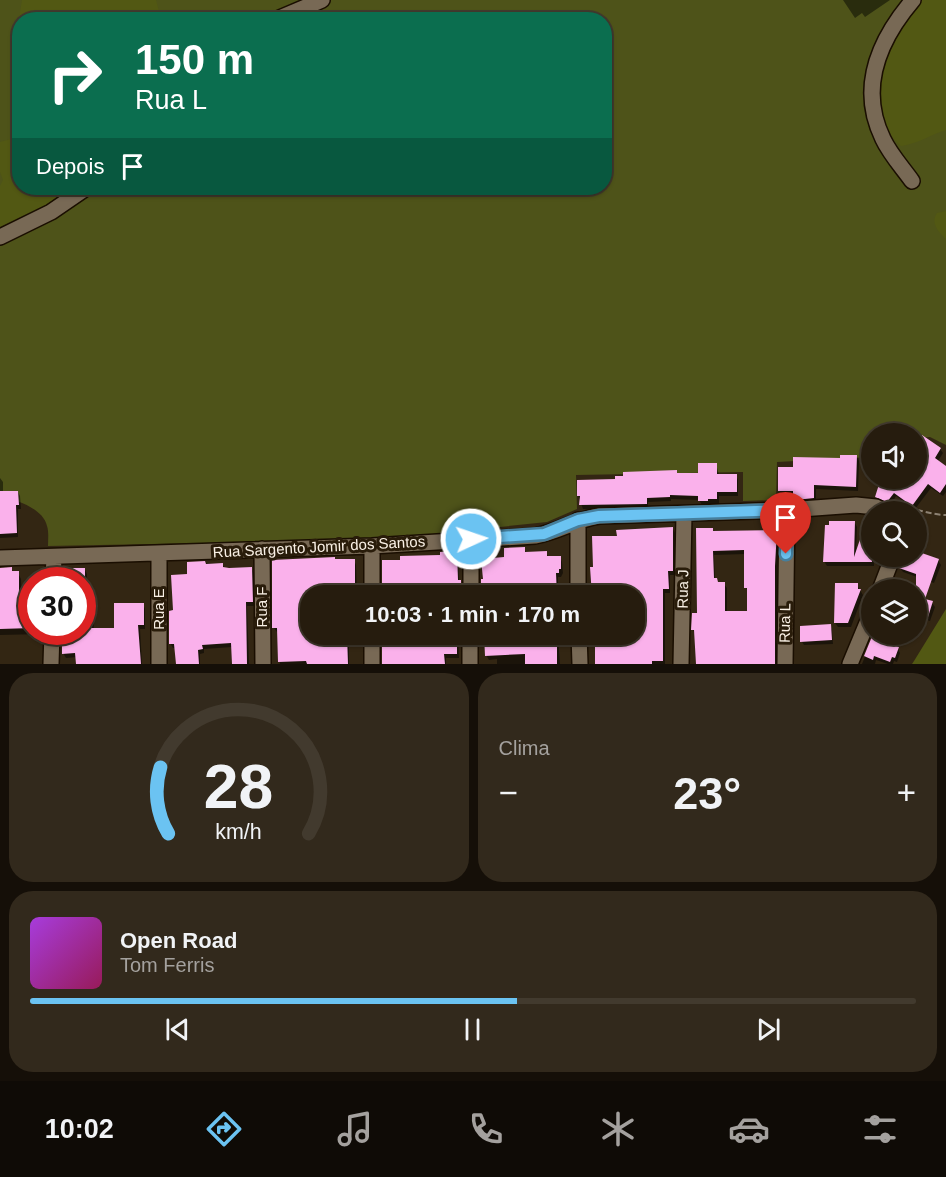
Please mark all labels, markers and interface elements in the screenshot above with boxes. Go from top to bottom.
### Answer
icon: right [36,36,114,114]
text: 150 m [135,36,254,83]
text: Rua L [135,85,207,115]
icon: arrive [116,150,149,183]
text: Depois [36,154,104,179]
map controls [861,423,927,645]
button: sound [861,423,927,489]
pin [760,492,811,554]
icon: arrive [769,501,802,534]
button: search [861,501,927,567]
position arrow [439,507,503,571]
street label: Rua Sargento Jomir dos Santos [212,532,426,561]
speed limit sign: 30 [18,567,96,645]
street label: Rua J [674,569,691,609]
button: layers [861,579,927,645]
street label: Rua F [253,587,270,627]
street label: Rua E [150,588,167,630]
text: 10:03 · 1 min · 170 m [365,602,580,627]
street label: Rua L [776,603,793,643]
text: Clima [499,737,550,759]
text: 28 [204,752,273,821]
text: 23° [673,768,741,819]
text: − [499,774,518,811]
text: + [897,774,916,811]
text: km/h [216,821,262,845]
text: Open Road [120,928,237,953]
text: Tom Ferris [120,954,214,976]
icon: previous [161,1013,194,1046]
icon: pause [456,1013,489,1046]
icon: next [752,1013,785,1046]
icon: directions [203,1108,245,1150]
icon: music [334,1108,376,1150]
icon: phone [465,1108,507,1150]
icon: climate [597,1108,639,1150]
icon: car [728,1108,770,1150]
icon: filters [859,1108,901,1150]
text: 10:02 [45,1114,114,1144]

